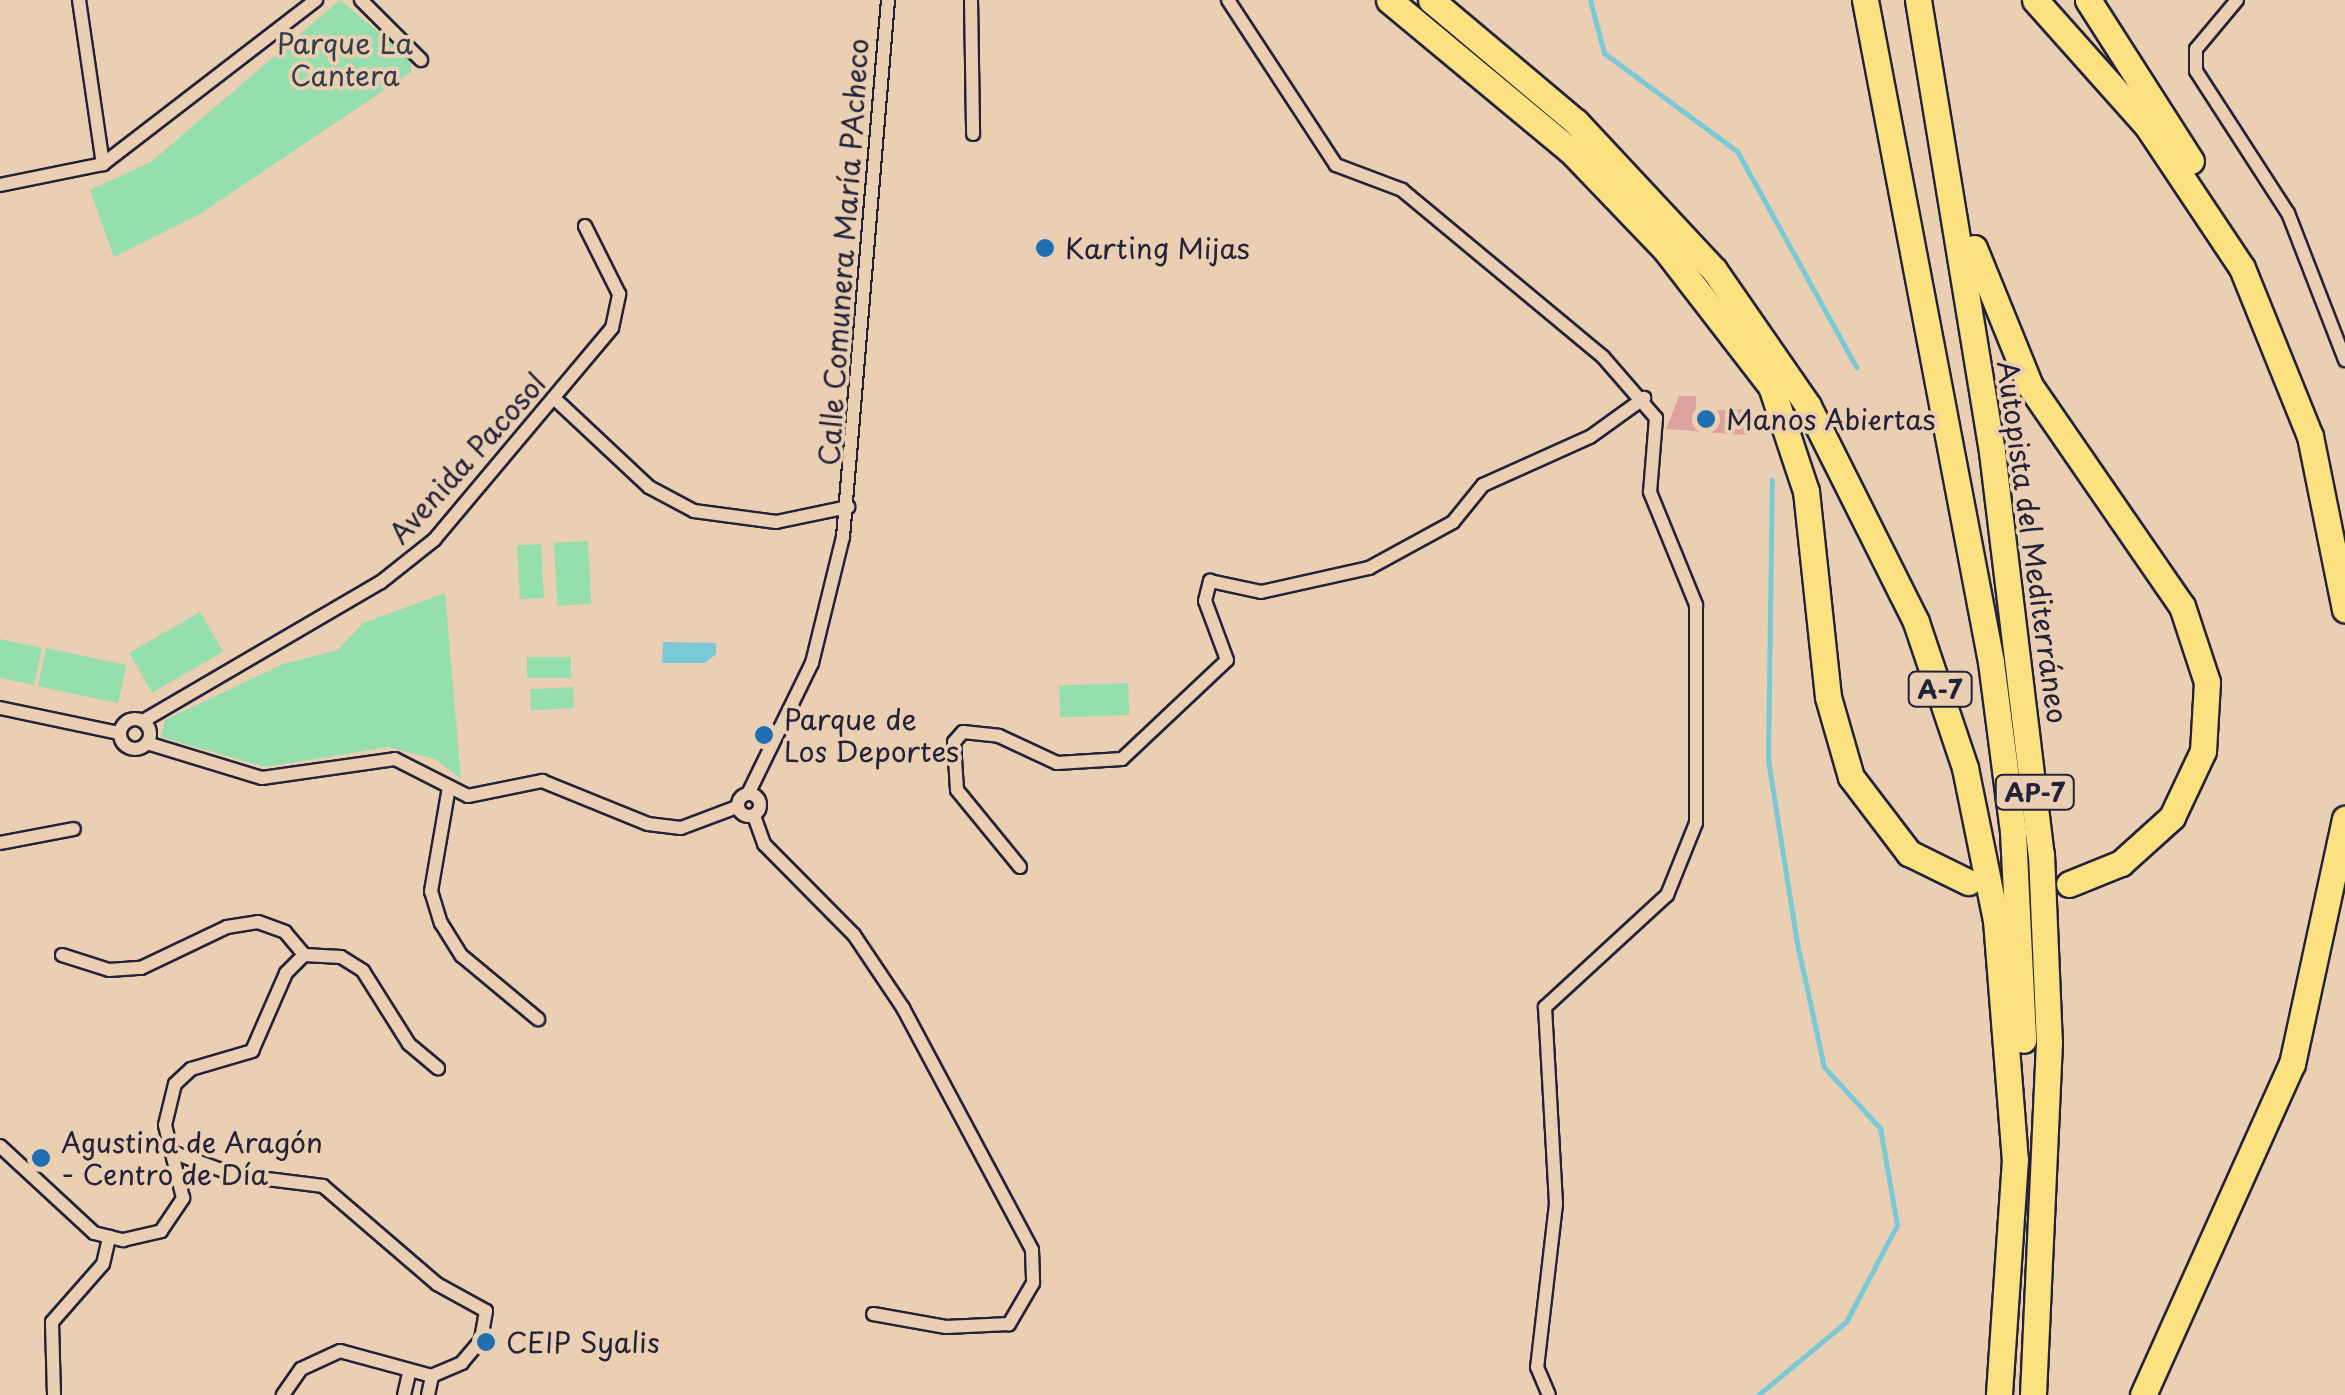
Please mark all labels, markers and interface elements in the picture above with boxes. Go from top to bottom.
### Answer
park label: Parque La Cantera [277,26,413,92]
street label: Calle Comunera María PAcheco [811,36,875,468]
place label: Karting Mijas [1065,231,1250,265]
marker: Karting Mijas [1034,237,1056,259]
street label: Autopista del Mediterráneo [1991,357,2075,727]
street label: Avenida Pacosol [382,366,552,550]
place label: Manos Abiertas [1726,402,1936,436]
marker: Manos Abiertas [1695,408,1717,430]
road number: A-7 [1908,669,1972,709]
place label: Parque de Los Deportes [784,702,962,768]
marker: Parque de Los Deportes [753,724,775,746]
road number: AP-7 [1992,772,2078,812]
place label: Agustina de Aragón - Centro de Día [61,1125,326,1191]
marker: Agustina de Aragón - Centro de Día [30,1147,52,1169]
place label: CEIP Syalis [506,1325,662,1359]
marker: CEIP Syalis [475,1331,497,1353]

